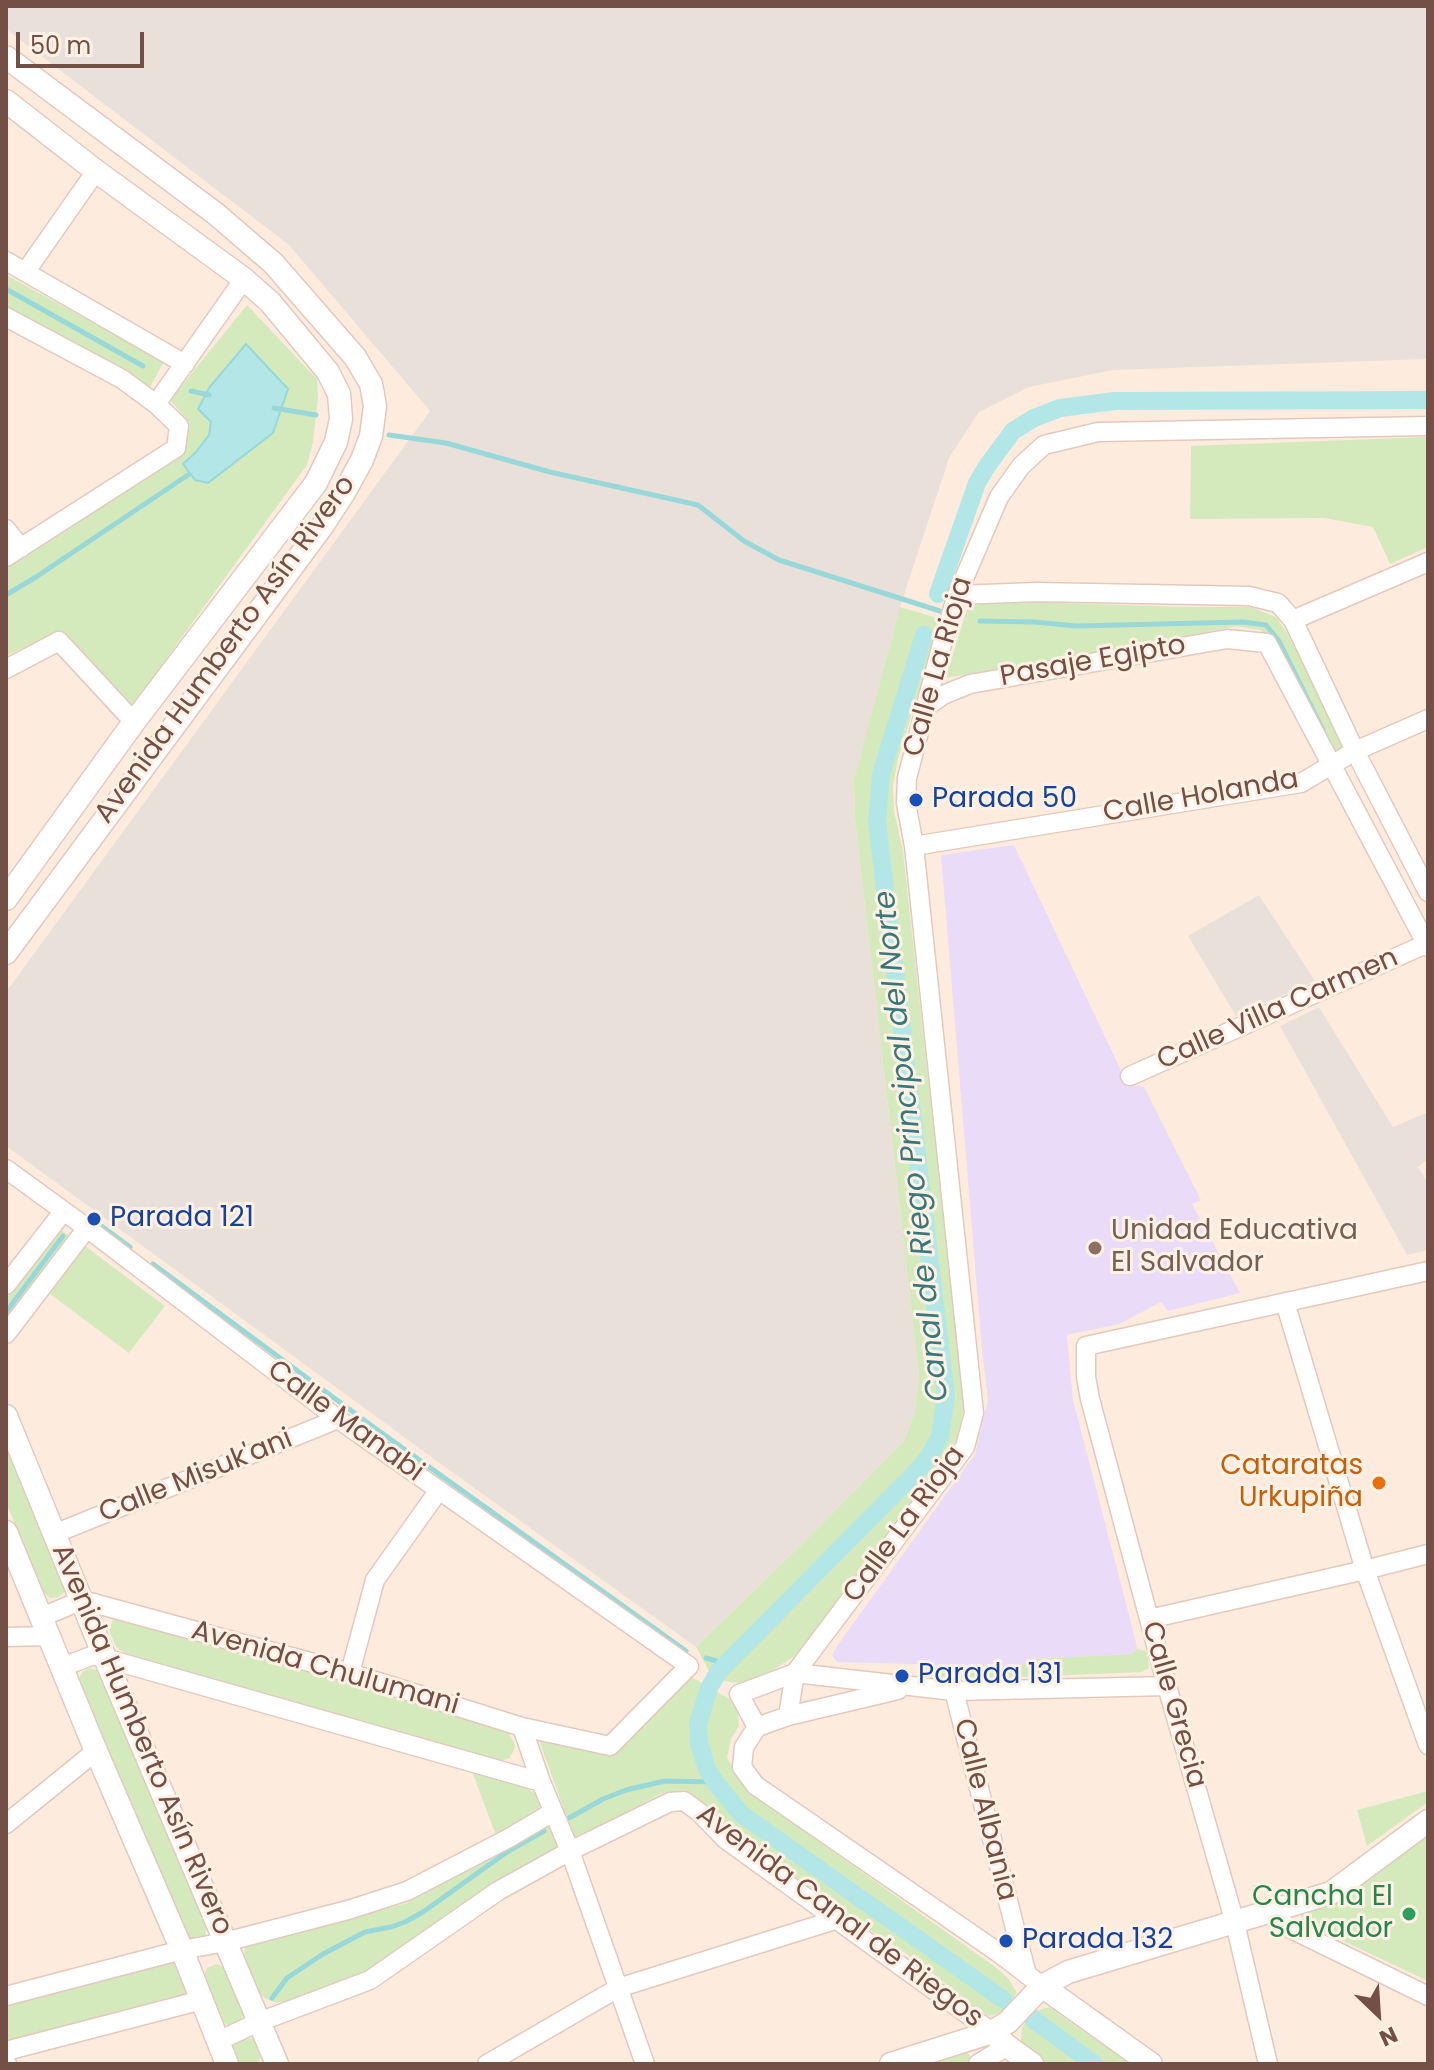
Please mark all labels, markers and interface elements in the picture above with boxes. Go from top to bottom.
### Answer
scale bar [20,16,148,66]
text: 50 m [30,29,91,62]
street label: Avenida Humberto Asín Rivero [88,470,364,830]
street label: Calle La Rioja [897,573,981,761]
street label: Pasaje Egipto [998,629,1188,695]
street label: Calle Holanda [1101,763,1301,831]
place label: Parada 50 [932,783,1077,817]
marker: Parada 50 [907,791,925,809]
water label: Canal de Riego Principal del Norte [868,889,958,1403]
street label: Calle Villa Carmen [1152,942,1404,1078]
place label: Parada 121 [110,1202,254,1236]
marker: Parada 121 [85,1210,103,1228]
place label: Unidad Educativa El Salvador [1111,1215,1358,1281]
marker: Unidad Educativa El Salvador [1086,1239,1104,1257]
street label: Calle Manabi [260,1354,430,1490]
street label: Calle Misuk'ani [95,1423,297,1531]
street label: Calle La Rioja [837,1440,973,1610]
place label: Cataratas Urkupiña [1220,1450,1363,1516]
marker: Cataratas Urkupiña [1370,1474,1388,1492]
street label: Avenida Humberto Asín Rivero [43,1539,239,1941]
street label: Avenida Chulumani [187,1615,463,1723]
street label: Calle Grecia [1133,1618,1213,1792]
place label: Parada 131 [918,1659,1062,1693]
marker: Parada 131 [893,1667,911,1685]
street label: Calle Albania [945,1715,1023,1905]
street label: Avenida Canal de Riegos [689,1798,989,2036]
place label: Cancha El Salvador [1252,1881,1393,1947]
marker: Cancha El Salvador [1400,1905,1418,1923]
place label: Parada 132 [1022,1924,1173,1958]
marker: Parada 132 [997,1932,1015,1950]
north arrow [1338,1974,1418,2054]
text: N [1374,2019,1402,2054]

